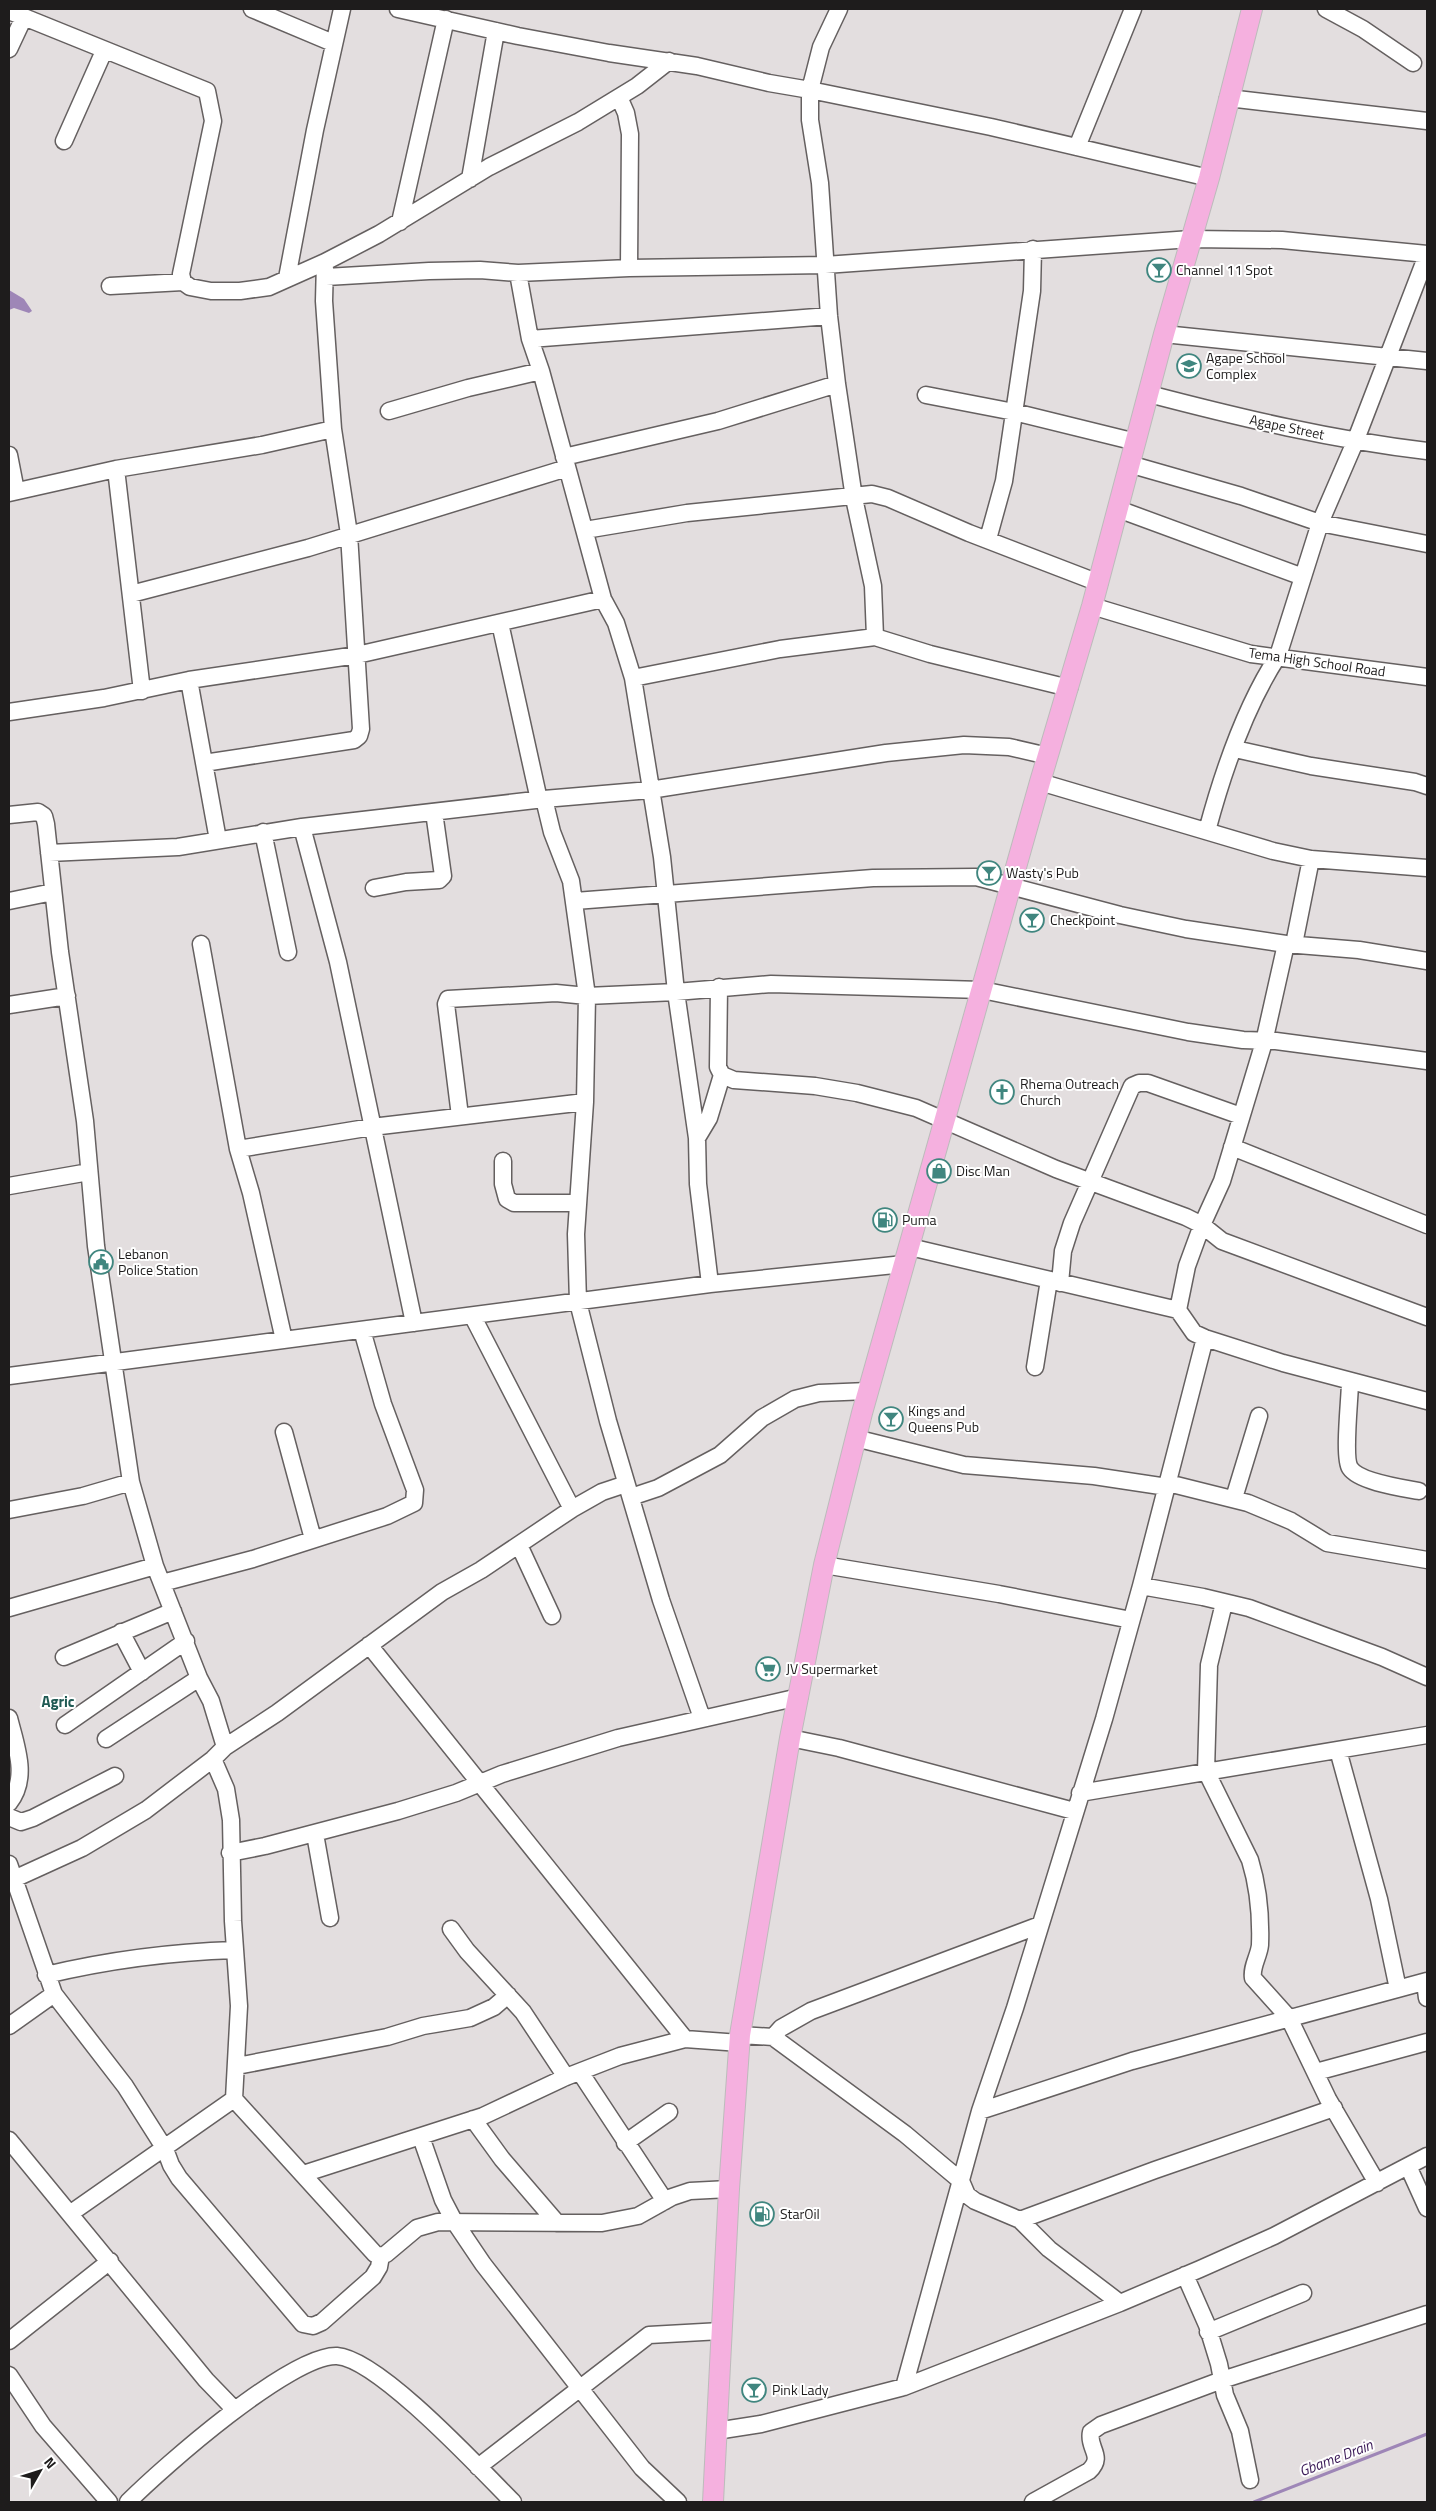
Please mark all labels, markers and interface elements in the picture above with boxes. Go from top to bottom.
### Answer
bar icon: Channel 11 Spot [1146,257,1172,283]
place label: Channel 11 Spot [1176,259,1273,280]
place label: Agape School Complex [1206,347,1285,384]
school or university icon: Agape School Complex [1176,353,1202,379]
street label: Agape Street [1248,408,1327,445]
street label: Tema High School Road [1247,642,1387,681]
bar icon: Wasty's Pub [976,860,1002,886]
place label: Wasty's Pub [1006,862,1079,883]
bar icon: Checkpoint [1019,907,1045,933]
place label: Checkpoint [1050,909,1115,930]
place label: Rhema Outreach Church [1020,1073,1119,1110]
church icon: Rhema Outreach Church [989,1079,1015,1105]
shop icon: Disc Man [926,1158,952,1184]
place label: Disc Man [956,1160,1010,1181]
fuel station icon: Puma [872,1207,898,1233]
place label: Puma [902,1209,936,1230]
place label: Lebanon Police Station [118,1243,198,1280]
public building icon: Lebanon Police Station [88,1249,114,1275]
place label: Kings and Queens Pub [908,1400,979,1437]
bar icon: Kings and Queens Pub [878,1406,904,1432]
supermarket icon: JV Supermarket [755,1656,781,1682]
place label: JV Supermarket [786,1658,878,1679]
district label: Agric [41,1690,75,1713]
fuel station icon: StarOil [749,2201,775,2227]
place label: StarOil [780,2203,820,2224]
bar icon: Pink Lady [741,2377,767,2403]
place label: Pink Lady [772,2379,829,2400]
water label: Gbame Drain [1296,2433,1376,2482]
north arrow [15,2446,65,2496]
text: N [39,2452,62,2473]

